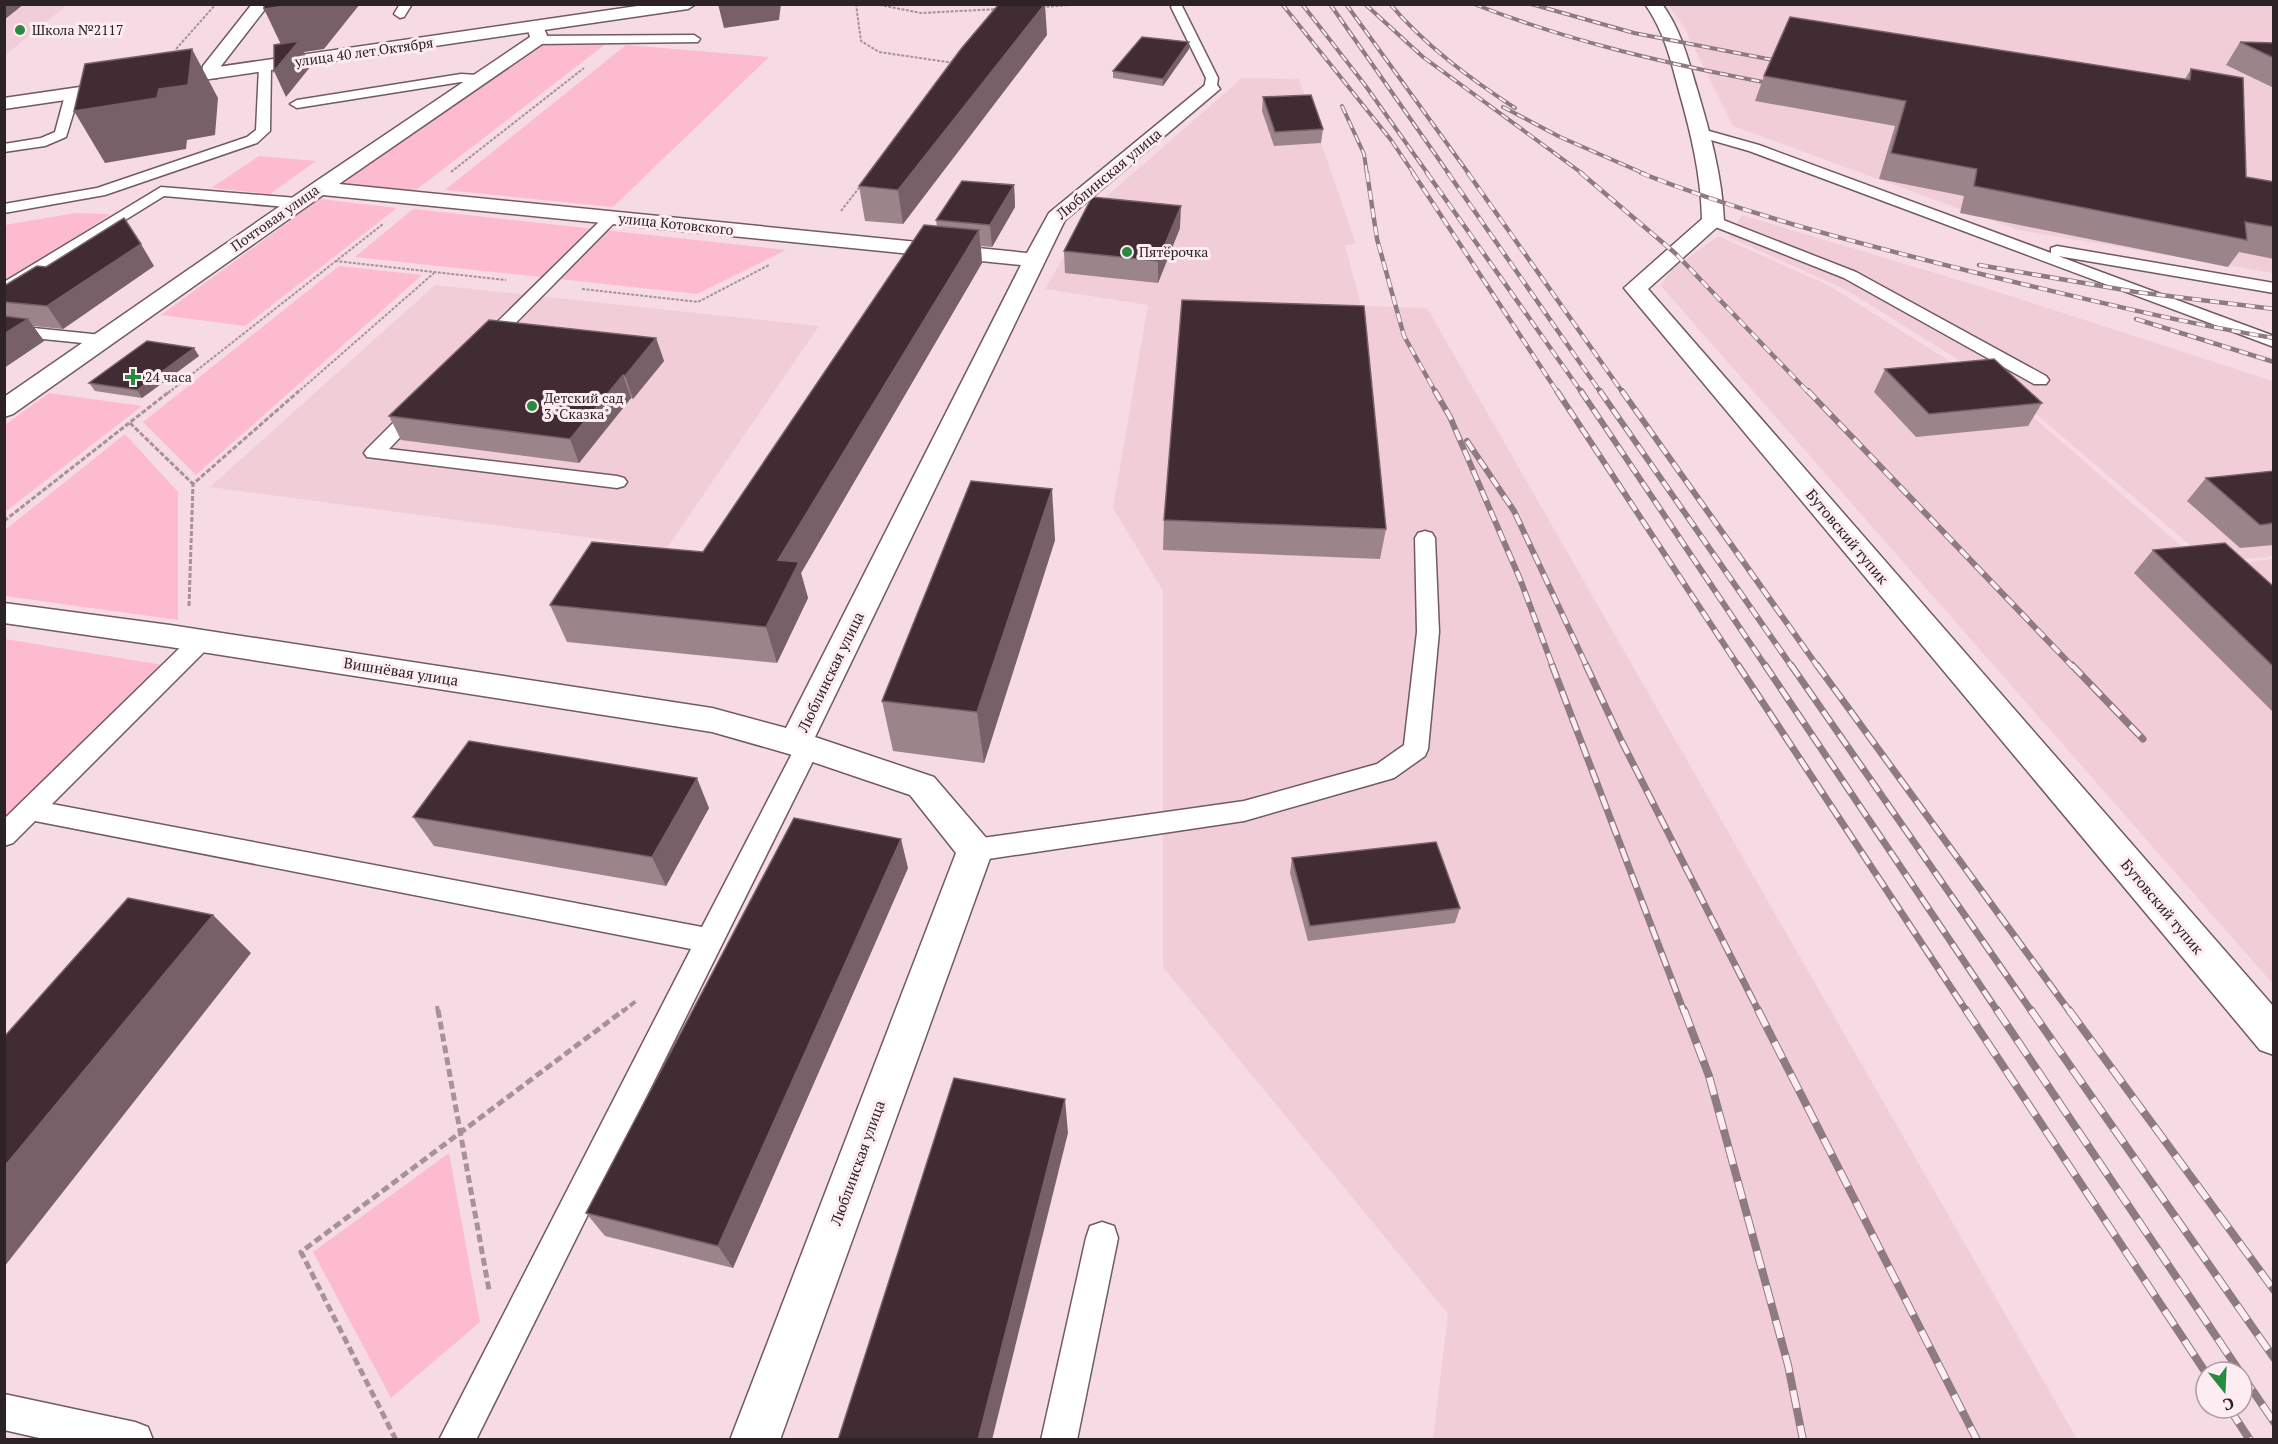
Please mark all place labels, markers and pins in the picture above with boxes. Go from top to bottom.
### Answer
place label: Школа №2117 [32,20,124,39]
marker: Школа №2117 [13,23,27,37]
place label: Пятёрочка [1139,242,1208,261]
marker: Пятёрочка [1120,245,1134,259]
place label: 24 часа [145,367,192,386]
marker: 24 часа [126,370,140,384]
place label: Детский сад 3 "Сказка" [544,388,624,423]
marker: Детский сад 3 "Сказка" [525,399,539,413]

